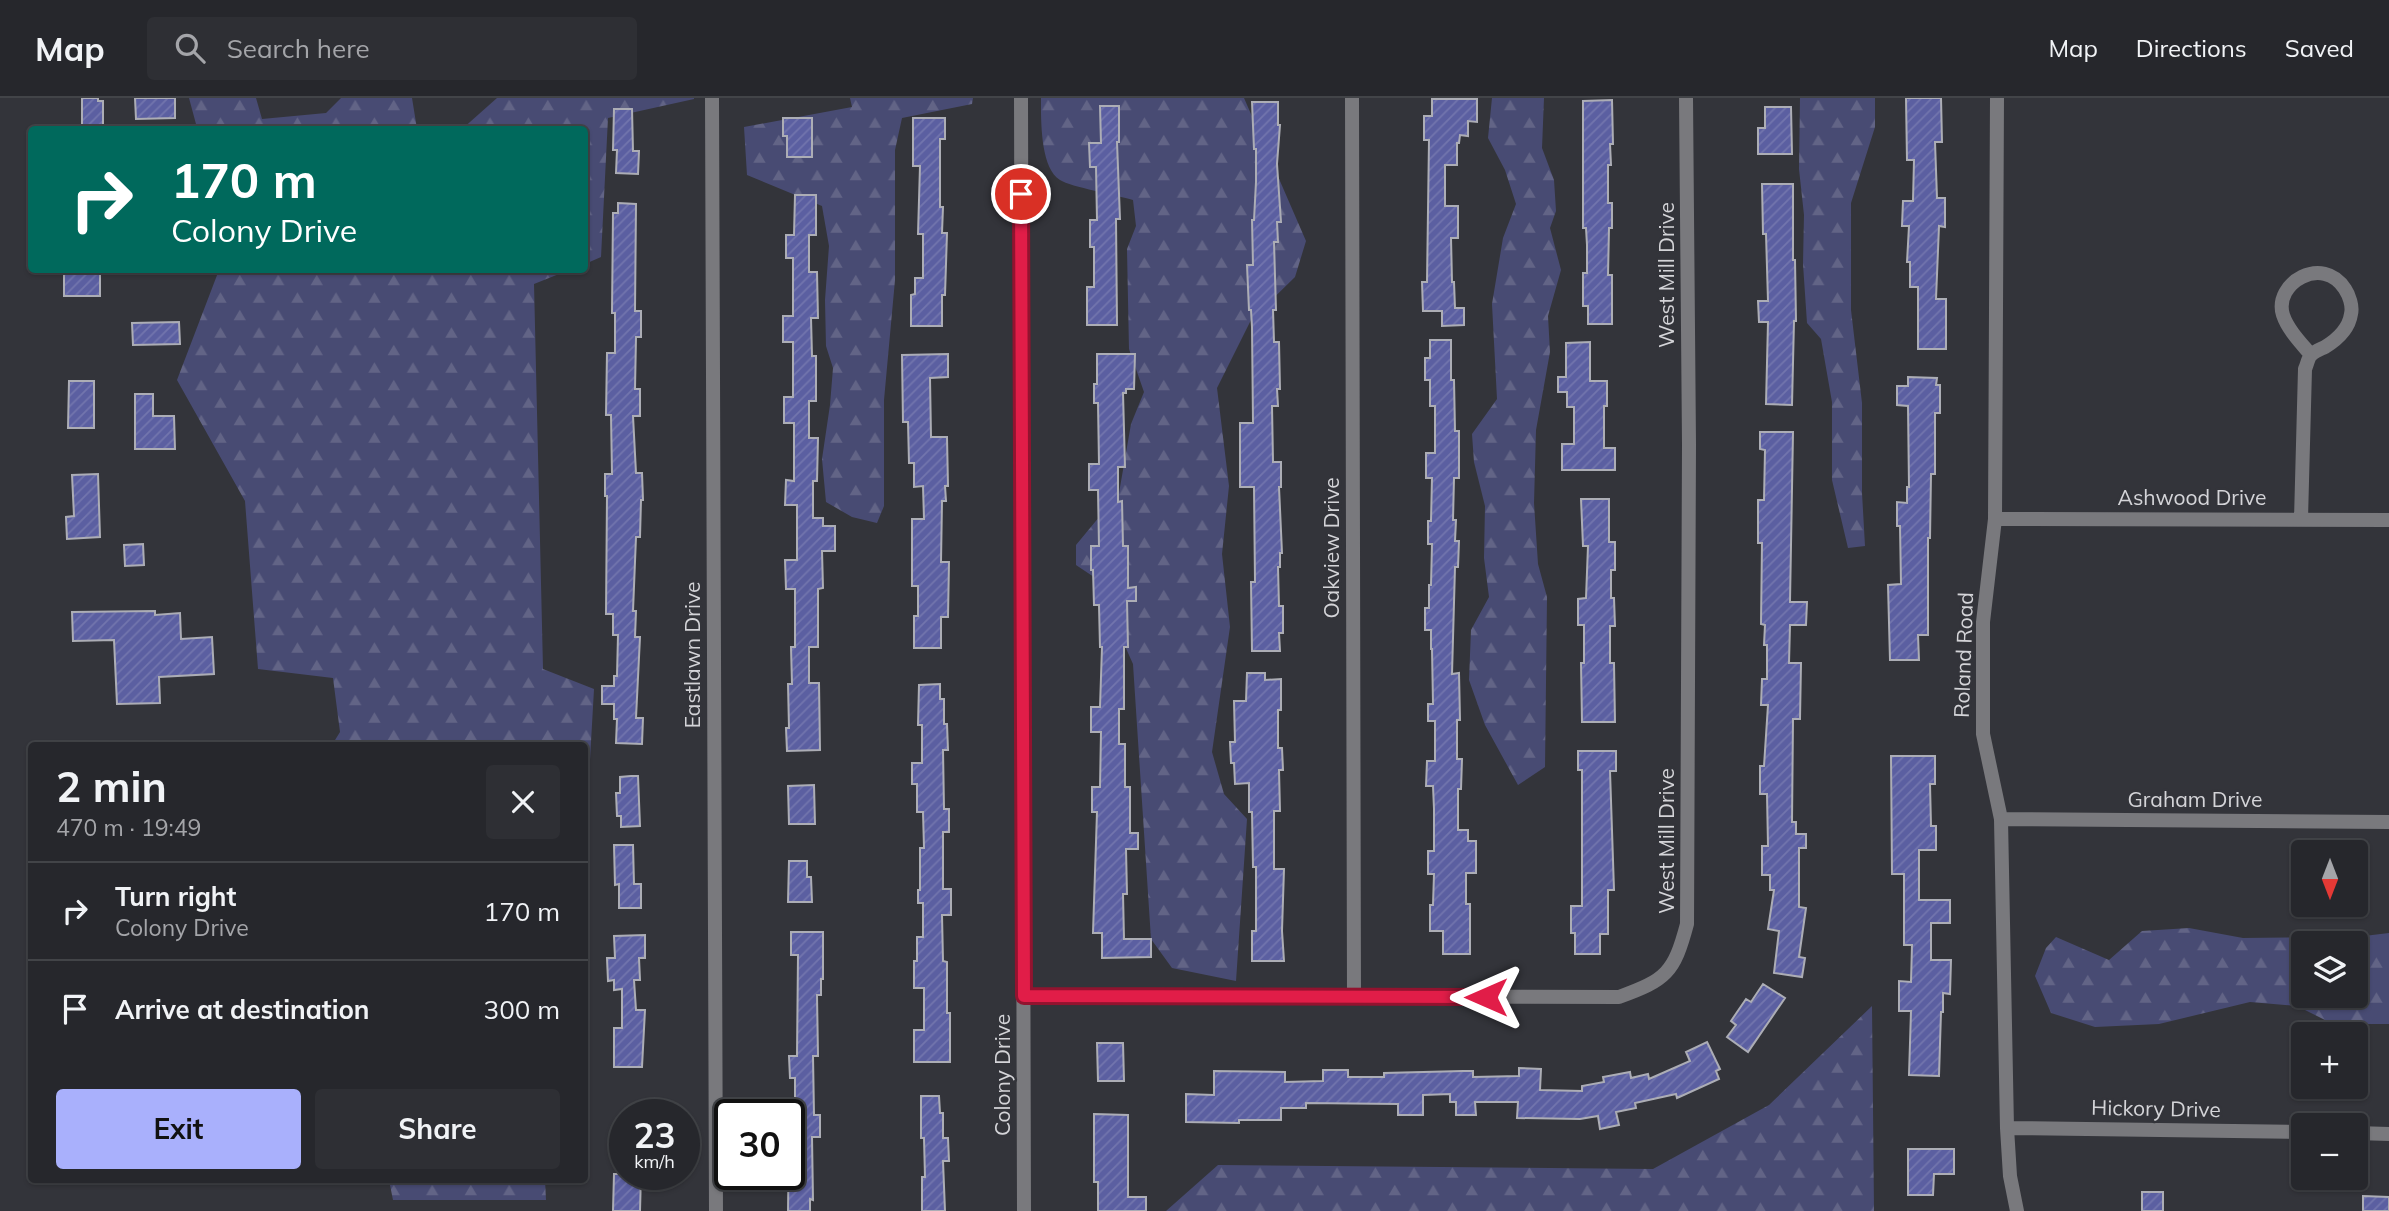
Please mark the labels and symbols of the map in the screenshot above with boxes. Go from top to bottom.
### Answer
pin [991,164,1051,224]
street label: West Mill Drive [1653,202,1679,348]
street label: Oakview Drive [1318,477,1344,619]
street label: Ashwood Drive [2118,484,2266,510]
street label: Eastlawn Drive [679,582,705,728]
street label: Roland Road [1948,592,1978,718]
street label: West Mill Drive [1653,768,1679,914]
street label: Graham Drive [2127,786,2263,812]
north arrow [2291,840,2368,917]
position arrow [1449,960,1523,1034]
street label: Colony Drive [989,1014,1015,1136]
street label: Hickory Drive [2091,1094,2221,1122]
speed limit sign: 30 [714,1099,805,1190]

